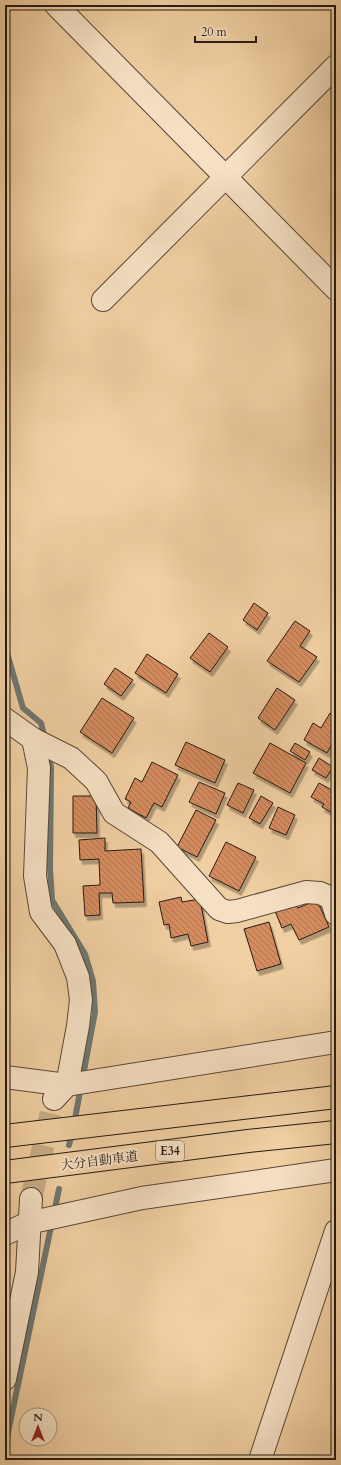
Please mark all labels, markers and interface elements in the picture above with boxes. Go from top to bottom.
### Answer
scale bar [195,18,256,44]
text: 20 m [201,24,228,40]
road number: E34 [156,1141,184,1161]
street label: 大分自動車道 [59,1147,139,1175]
north arrow [18,1407,58,1447]
text: N [33,1410,43,1425]

